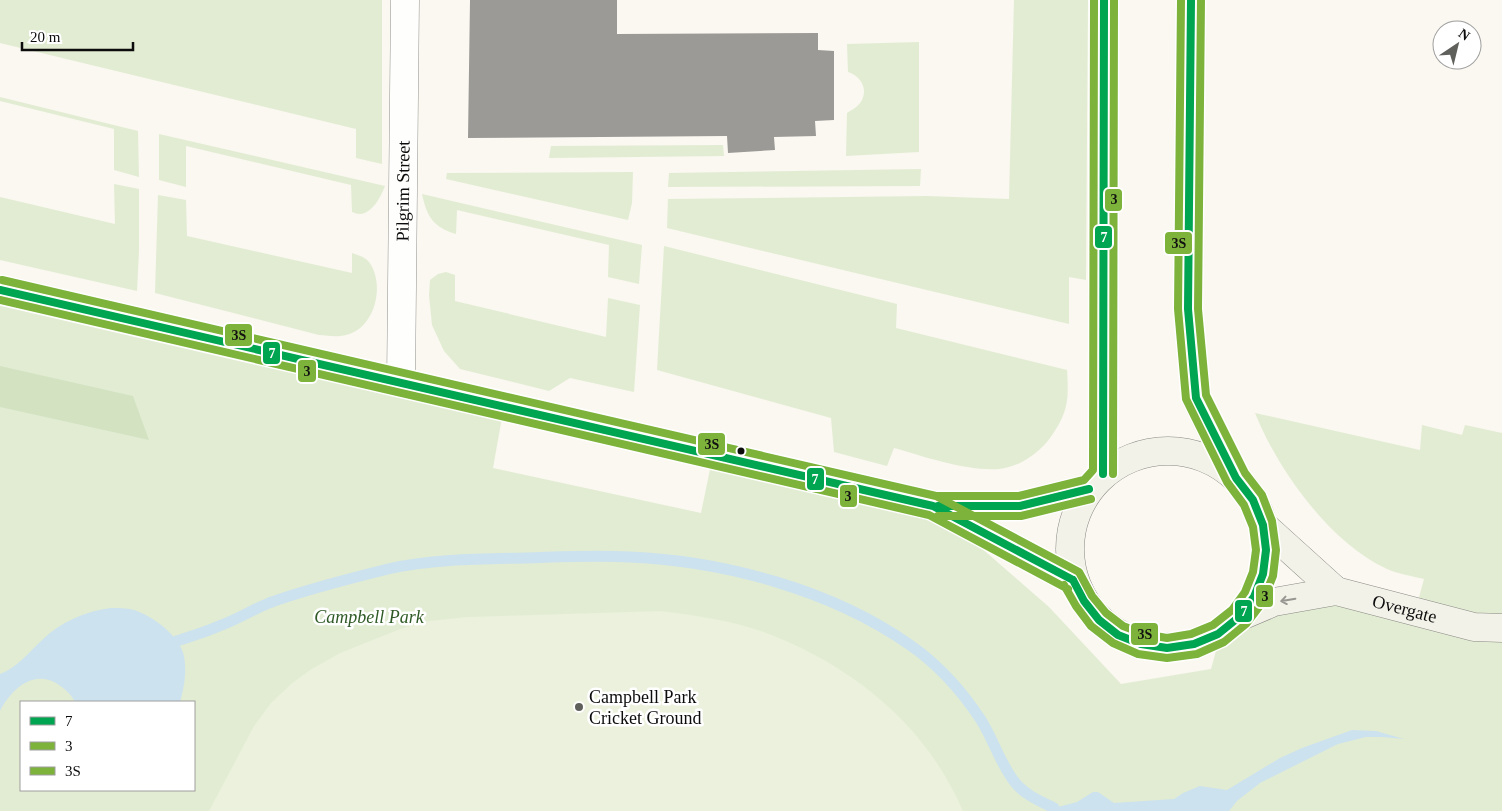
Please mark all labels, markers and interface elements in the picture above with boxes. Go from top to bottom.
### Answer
scale bar [22,20,134,52]
north arrow [1432,20,1482,70]
text: N [1456,26,1473,44]
text: 20 m [30,29,61,45]
street label: Pilgrim Street [392,141,414,241]
line badge: 3 [1104,188,1123,212]
text: 3 [1111,192,1118,207]
line badge: 7 [1094,225,1113,249]
text: 7 [1101,230,1108,245]
line badge: 3S [1164,231,1193,255]
text: 3S [1172,236,1187,251]
line badge: 3S [224,323,253,347]
text: 3S [232,328,247,343]
line badge: 7 [262,341,281,365]
text: 7 [269,346,276,361]
line badge: 3 [297,359,317,383]
text: 3 [304,364,311,379]
line badge: 3S [697,432,726,456]
text: 3S [705,437,720,452]
unlabelled marker [736,446,746,456]
line badge: 7 [806,467,825,491]
text: 7 [812,472,819,487]
line badge: 3 [839,484,858,508]
text: 3 [845,489,852,504]
line badge: 3 [1255,584,1274,608]
text: 3 [1262,589,1269,604]
street label: Overgate [1370,591,1439,627]
one-way arrow [1280,595,1296,605]
line badge: 7 [1234,599,1253,623]
text: 7 [1241,604,1248,619]
park label: Campbell Park [314,607,425,627]
line badge: 3S [1130,622,1159,646]
text: 3S [1138,627,1153,642]
place label: Campbell Park Cricket Ground [589,687,701,728]
legend [20,701,195,791]
marker: Campbell Park Cricket Ground [573,701,585,713]
text: 7 [65,713,73,729]
text: 3 [65,738,73,754]
text: 3S [65,763,81,779]

